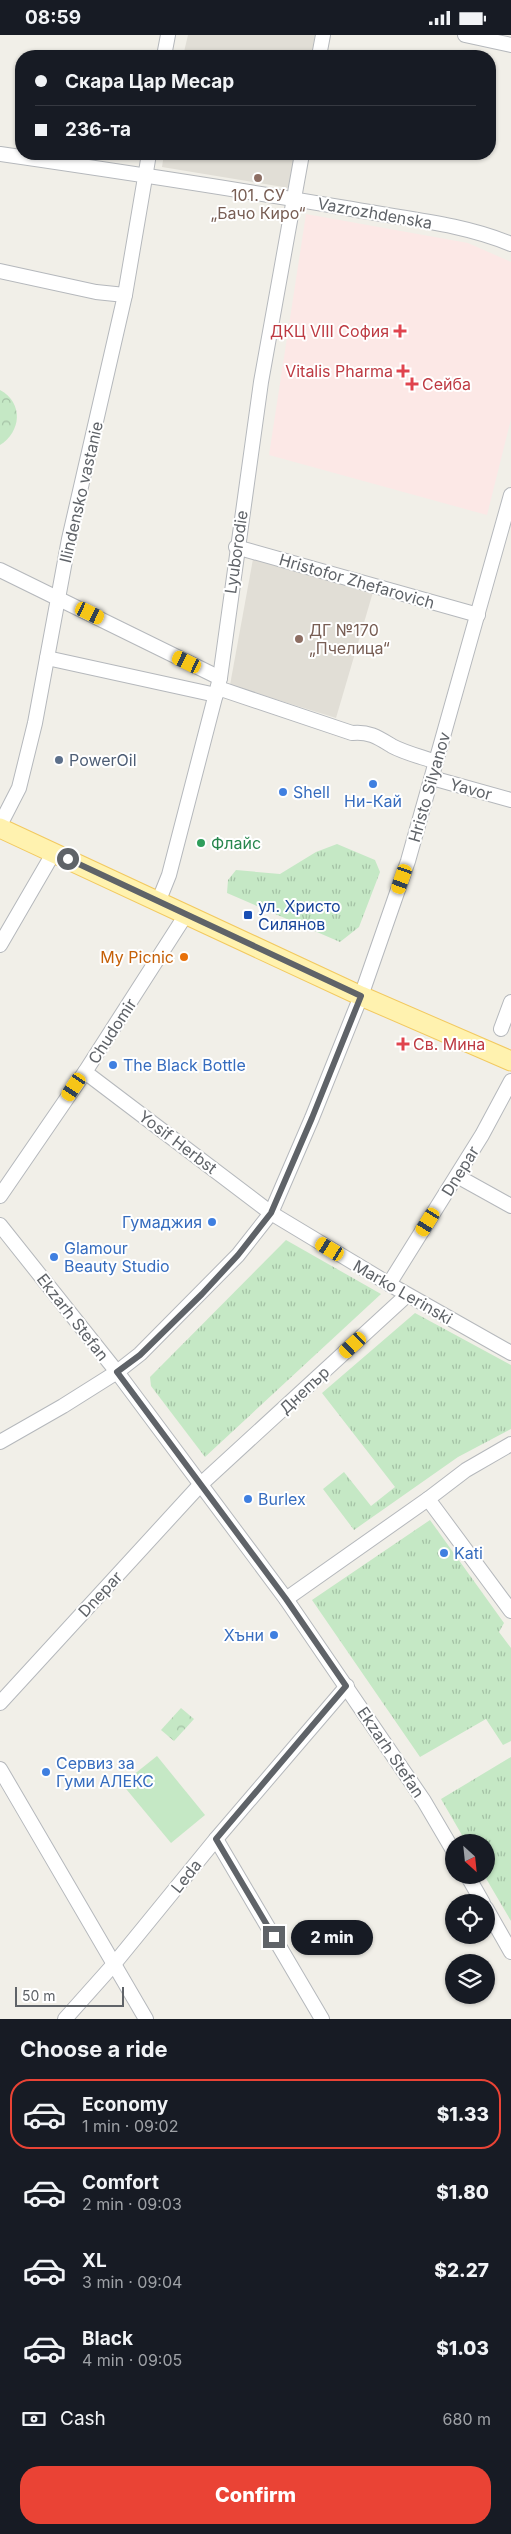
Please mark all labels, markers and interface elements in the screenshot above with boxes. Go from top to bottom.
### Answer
text: 08:59 [25,6,81,29]
text: Скара Цар Месар [65,70,234,93]
text: 236-та [65,118,131,141]
marker: 101. СУ „Бачо Киро“ [252,172,264,184]
place label: 101. СУ „Бачо Киро“ [210,185,306,223]
street label: Vazrozhdenska [316,193,434,233]
place label: ДКЦ VIII София [270,321,389,341]
marker: ДКЦ VIII София [393,324,407,338]
place label: Vitalis Pharma [285,361,393,381]
marker: Vitalis Pharma [397,365,409,377]
place label: Сейба [422,374,471,394]
marker: Сейба [406,378,418,390]
street label: Ilindensko vastanie [55,419,107,565]
street label: Lyuborodie [220,509,252,595]
street label: Hristofor Zhefarovich [277,549,437,613]
car [73,600,106,626]
place label: ДГ №170 „Пчелица“ [309,620,390,658]
marker: ДГ №170 „Пчелица“ [293,633,305,645]
car [170,649,203,675]
street label: Hristo Silyanov [404,730,454,844]
place label: PowerOil [69,750,137,770]
marker: PowerOil [53,754,65,766]
street label: Yavor [448,774,494,804]
marker: Ни-Кай [367,778,379,790]
place label: Shell [293,782,330,802]
marker: Shell [277,786,289,798]
place label: Ни-Кай [344,791,402,811]
place label: Флайс [211,833,261,853]
marker: Флайс [195,837,207,849]
route start [57,848,79,870]
car [390,862,413,896]
place label: ул. Христо Силянов [258,896,341,934]
marker: ул. Христо Силянов [242,909,254,921]
place label: My Picnic [100,947,174,967]
marker: My Picnic [178,951,190,963]
street label: Chudomir [83,995,141,1067]
place label: Св. Мина [413,1034,485,1054]
marker: Св. Мина [397,1038,409,1050]
place label: The Black Bottle [123,1055,246,1075]
marker: The Black Bottle [107,1059,119,1071]
car [59,1070,88,1104]
street label: Yosif Herbst [135,1106,221,1178]
street label: Dnepar [437,1142,483,1200]
car [413,1205,442,1239]
place label: Гумаджия [122,1212,202,1232]
marker: Гумаджия [206,1216,218,1228]
car [313,1235,346,1263]
place label: Glamour Beauty Studio [64,1238,170,1276]
marker: Glamour Beauty Studio [48,1251,60,1263]
street label: Marko Lerinski [350,1256,456,1328]
street label: Ekzarh Stefan [33,1269,113,1365]
car [336,1329,369,1361]
street label: Днепър [275,1362,333,1418]
place label: Burlex [258,1489,306,1509]
marker: Burlex [242,1493,254,1505]
place label: Kati [454,1543,483,1563]
marker: Kati [438,1547,450,1559]
street label: Dnepar [74,1567,126,1621]
place label: Хъни [224,1625,264,1645]
marker: Хъни [268,1629,280,1641]
street label: Ekzarh Stefan [353,1703,429,1801]
place label: Сервиз за Гуми АЛЕКС [56,1753,154,1791]
marker: Сервиз за Гуми АЛЕКС [40,1766,52,1778]
north arrow [445,1834,495,1884]
map controls [445,1834,495,2004]
street label: Leda [167,1855,205,1897]
button: locate [445,1894,495,1944]
callout: 2 min [292,1919,374,1955]
route end [263,1926,285,1948]
text: 2 min [310,1927,354,1947]
button: layers [445,1954,495,2004]
scale bar [15,1984,124,2007]
text: 50 m [22,1987,56,2004]
text: Choose a ride [20,2036,168,2062]
icon: car [22,2092,67,2137]
text: Economy [82,2093,168,2116]
text: $1.33 [437,2103,489,2126]
text: 1 min · 09:02 [82,2116,178,2136]
icon: car [22,2170,67,2215]
text: Comfort [82,2171,159,2194]
text: $1.80 [436,2181,489,2204]
text: 2 min · 09:03 [82,2194,182,2214]
icon: car [22,2248,67,2293]
text: XL [82,2249,107,2272]
text: $2.27 [434,2259,489,2282]
text: 3 min · 09:04 [82,2272,182,2292]
icon: car [22,2326,67,2371]
text: Black [82,2327,133,2350]
text: $1.03 [436,2337,489,2360]
text: 4 min · 09:05 [82,2350,182,2370]
icon: cash [20,2405,48,2433]
text: Cash [60,2407,106,2430]
text: 680 m [443,2409,491,2429]
button: Confirm [20,2466,491,2524]

